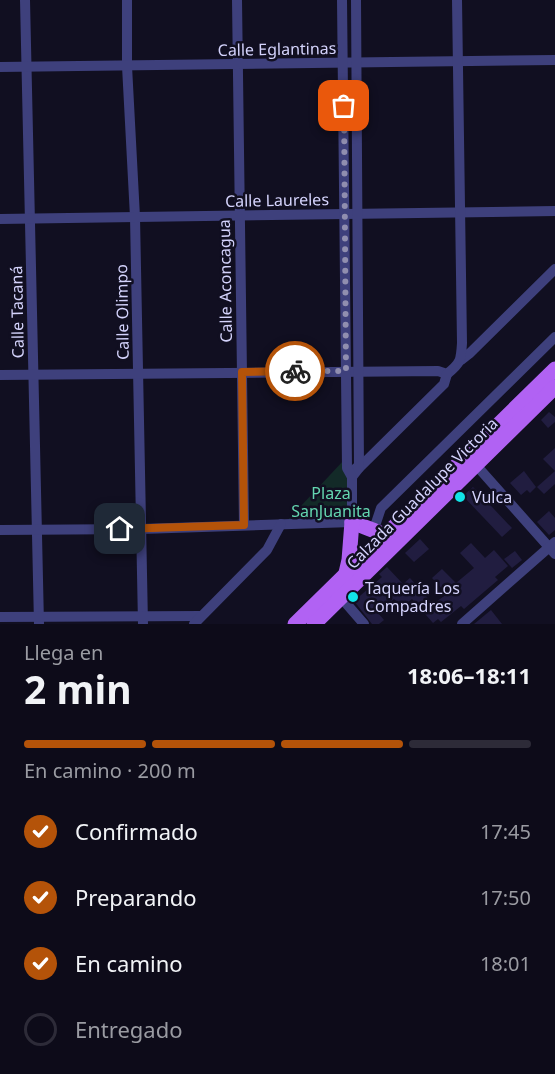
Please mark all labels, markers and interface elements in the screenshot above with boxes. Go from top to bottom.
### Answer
street label: Calle Eglantinas [217,37,337,61]
pin [318,80,369,131]
icon: bag [327,89,360,122]
street label: Calle Laureles [225,188,329,212]
street label: Calle Aconcagua [213,219,237,343]
street label: Calle Olimpo [110,264,134,360]
street label: Calle Tacaná [5,265,29,359]
courier [265,341,325,401]
icon: bike [279,355,312,388]
street label: Calzada Guadalupe Victoria [342,413,502,573]
park label: Plaza SanJuanita [291,482,371,522]
place label: Vulca [472,486,512,508]
marker: Vulca [453,490,467,504]
pin [94,503,145,554]
icon: home [103,512,136,545]
place label: Taquería Los Compadres [365,577,460,617]
marker: Taquería Los Compadres [346,590,360,604]
text: Llega en [24,639,103,666]
text: 18:06–18:11 [407,660,531,690]
text: 2 min [24,662,131,715]
text: En camino · 200 m [24,757,196,784]
icon: check [24,815,57,848]
text: Confirmado [75,816,198,846]
text: 17:45 [480,818,531,845]
icon: check [24,881,57,914]
text: Preparando [75,882,197,912]
text: 17:50 [480,884,531,911]
icon: check [24,947,57,980]
text: En camino [75,948,183,978]
text: 18:01 [480,950,531,977]
text: Entregado [75,1014,183,1044]

